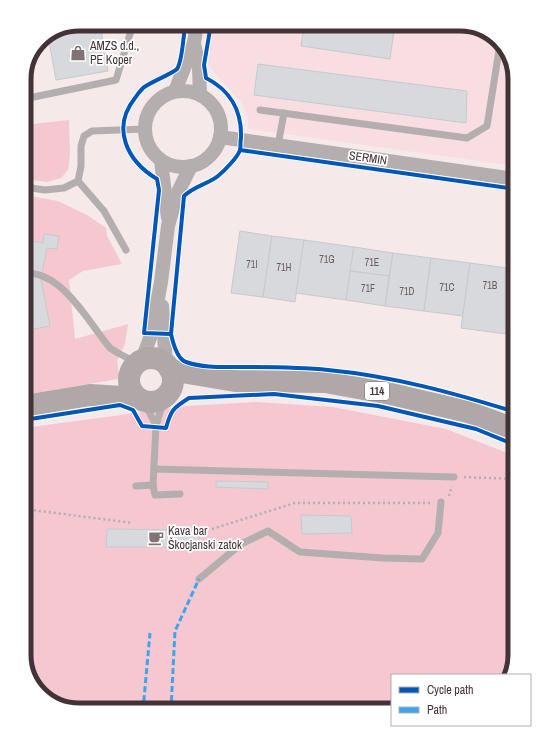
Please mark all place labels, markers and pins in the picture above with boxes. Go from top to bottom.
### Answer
place label: AMZS d.d., PE Koper [89,38,139,68]
shop icon: AMZS d.d., PE Koper [69,44,87,62]
place label: Kava bar Škocjanski zatok [168,523,242,553]
cafe icon: Kava bar Škocjanski zatok [147,529,165,547]

